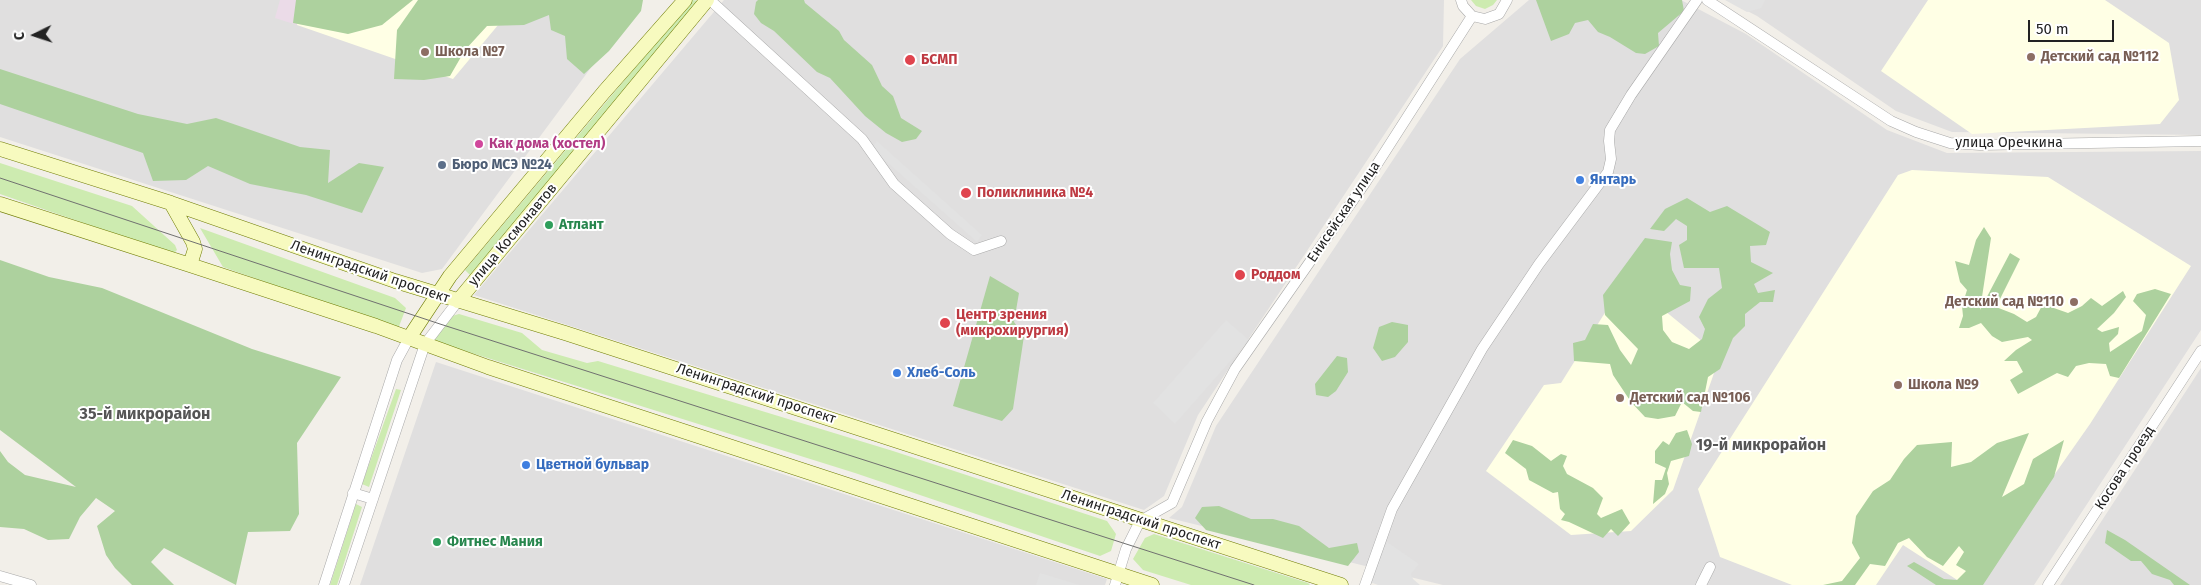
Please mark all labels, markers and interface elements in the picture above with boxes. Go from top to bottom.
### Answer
north arrow [10,10,60,60]
scale bar [2031,10,2117,42]
text: 50 m [2036,20,2069,38]
text: С [11,31,28,41]
place label: Школа №7 [435,44,504,60]
marker: Школа №7 [419,46,431,58]
place label: Детский сад №112 [2041,49,2159,65]
marker: Детский сад №112 [2025,51,2037,63]
place label: БСМП [921,52,958,68]
marker: БСМП [903,53,917,67]
street label: улица Оречкина [1955,135,2063,151]
place label: Как дома (хостел) [489,136,605,152]
marker: Как дома (хостел) [473,138,485,150]
place label: Бюро МСЭ №24 [452,157,552,173]
street label: Енисейская улица [1304,158,1384,266]
marker: Бюро МСЭ №24 [436,159,448,171]
place label: Янтарь [1590,172,1636,188]
marker: Янтарь [1574,174,1586,186]
street label: улица Космонавтов [465,180,561,290]
place label: Поликлиника №4 [977,185,1093,201]
marker: Поликлиника №4 [959,186,973,200]
place label: Атлант [559,217,603,233]
marker: Атлант [543,219,555,231]
street label: Ленинградский проспект [288,237,452,307]
place label: Роддом [1251,267,1300,283]
marker: Роддом [1233,268,1247,282]
place label: Детский сад №110 [1945,294,2064,310]
marker: Детский сад №110 [2068,296,2080,308]
place label: Центр зрения (микрохирургия) [956,307,1068,340]
marker: Центр зрения (микрохирургия) [938,316,952,330]
street label: Ленинградский проспект [674,360,838,428]
place label: Хлеб-Соль [907,365,976,381]
marker: Хлеб-Соль [891,367,903,379]
place label: Школа №9 [1908,377,1979,393]
marker: Школа №9 [1892,379,1904,391]
place label: Детский сад №106 [1630,390,1750,406]
marker: Детский сад №106 [1614,392,1626,404]
district label: 35-й микрорайон [80,405,210,425]
street label: Косова проезд [2092,423,2158,513]
district label: 19-й микрорайон [1696,436,1826,456]
place label: Цветной бульвар [536,457,649,473]
marker: Цветной бульвар [520,459,532,471]
street label: Ленинградский проспект [1059,486,1223,554]
place label: Фитнес Мания [447,534,543,550]
marker: Фитнес Мания [431,536,443,548]

